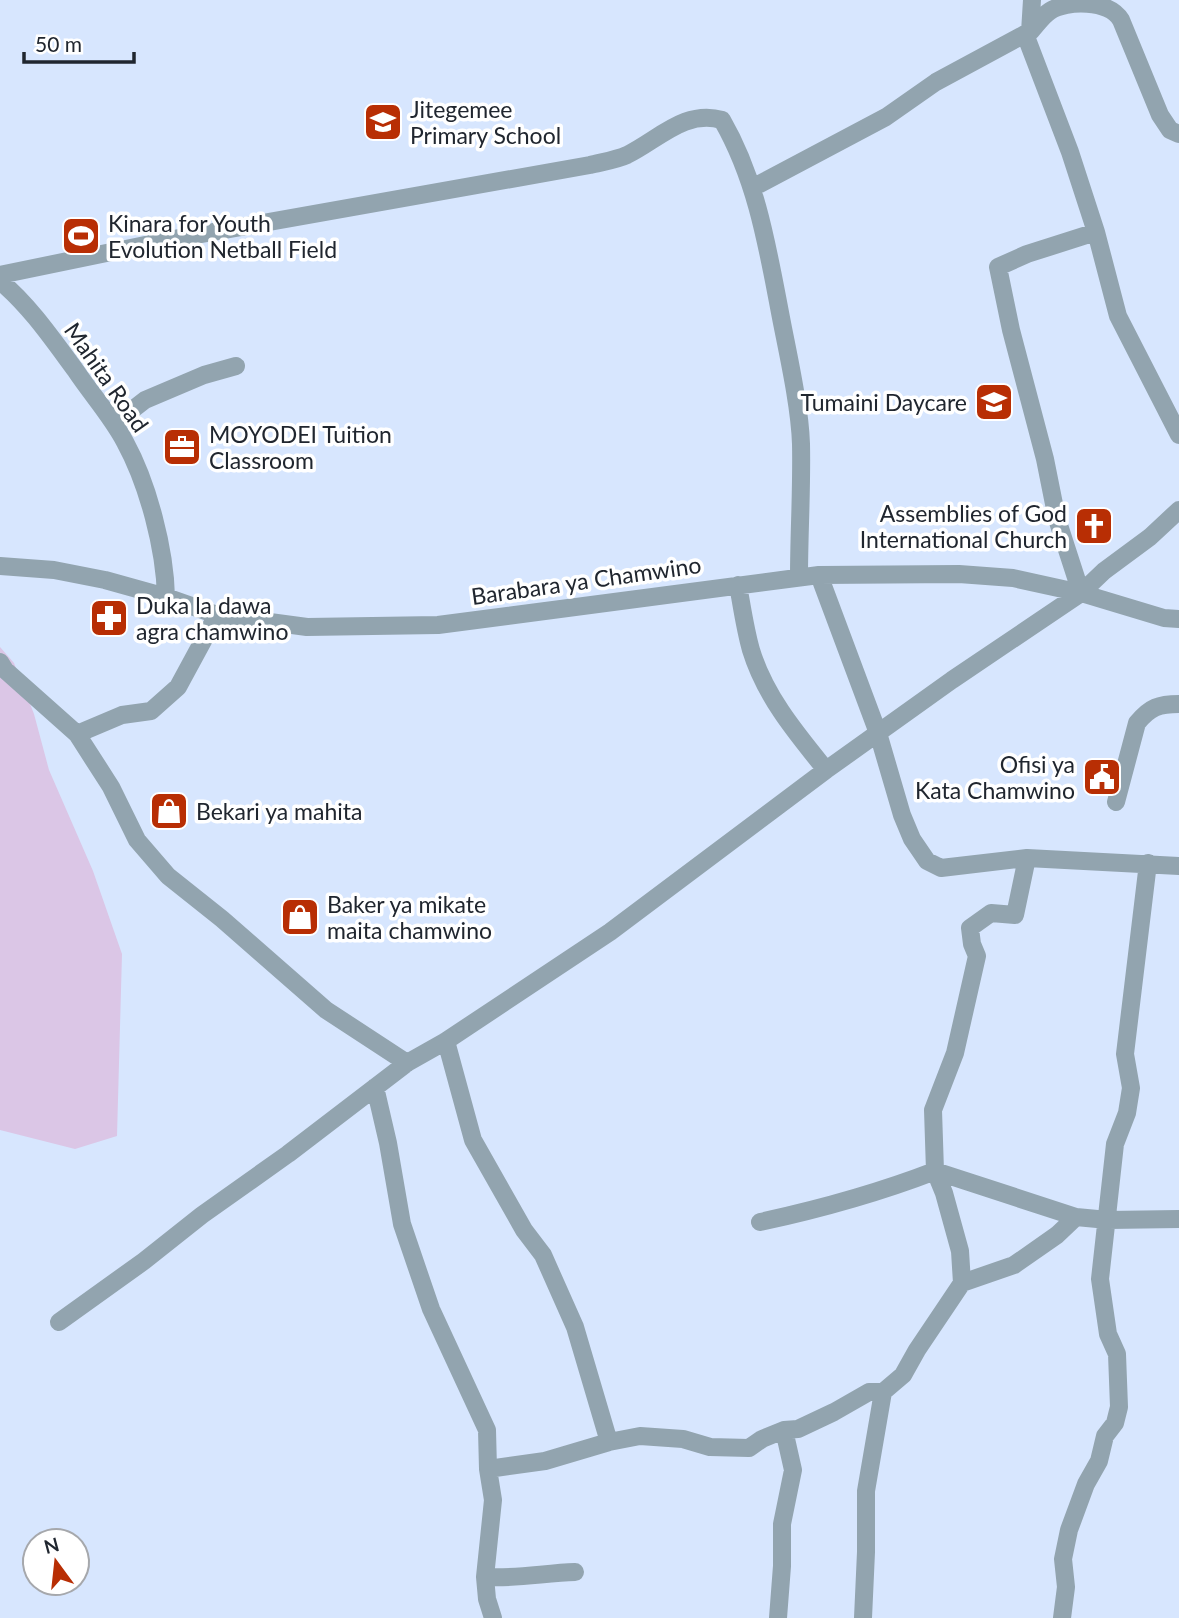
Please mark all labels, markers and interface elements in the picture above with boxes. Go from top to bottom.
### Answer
scale bar [24,21,135,65]
text: 50 m [35,31,82,56]
place label: Jitegemee Primary School [410,95,561,149]
school or university icon: Jitegemee Primary School [362,101,404,143]
place label: Kinara for Youth Evolution Netball Field [108,209,337,263]
sports icon: Kinara for Youth Evolution Netball Field [60,215,102,257]
street label: Mahita Road [59,317,155,437]
school or university icon: Tumaini Daycare [973,381,1015,423]
place label: Tumaini Daycare [801,388,967,416]
place label: MOYODEI Tuition Classroom [209,420,392,474]
office icon: MOYODEI Tuition Classroom [161,426,203,468]
place label: Assemblies of God International Church [860,499,1067,553]
church icon: Assemblies of God International Church [1073,505,1115,547]
street label: Barabara ya Chamwino [469,550,703,610]
place label: Duka la dawa agra chamwino [136,591,288,645]
pharmacy icon: Duka la dawa agra chamwino [88,597,130,639]
place label: Ofisi ya Kata Chamwino [915,750,1075,804]
public building icon: Ofisi ya Kata Chamwino [1081,756,1123,798]
shop icon: Bekari ya mahita [148,790,190,832]
place label: Bekari ya mahita [196,797,362,825]
place label: Baker ya mikate maita chamwino [327,890,492,944]
shop icon: Baker ya mikate maita chamwino [279,896,321,938]
north arrow [21,1527,91,1597]
text: N [41,1532,62,1558]

